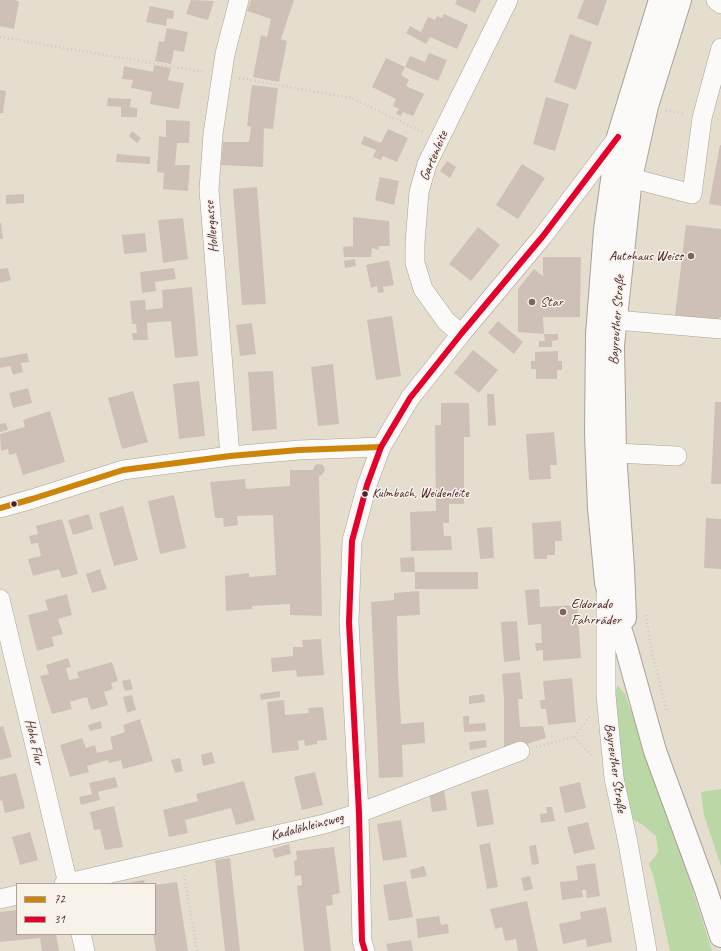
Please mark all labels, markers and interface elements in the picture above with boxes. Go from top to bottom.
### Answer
street label: Gartenleite [416,129,452,183]
street label: Hollergasse [201,200,223,254]
place label: Autohaus Weiss [609,248,683,264]
marker: Autohaus Weiss [686,251,696,261]
street label: Bayreuther Straße [605,275,629,365]
place label: Star [540,294,563,310]
marker: Star [527,297,537,307]
place label: Kulmbach, Weidenleite [372,486,469,502]
marker: Kulmbach, Weidenleite [360,489,370,499]
unlabelled marker [9,499,19,509]
place label: Eldorado Fahrräder [571,596,621,628]
marker: Eldorado Fahrräder [558,607,568,617]
street label: Hohe Flur [21,717,47,767]
street label: Bayreuther Straße [600,722,630,814]
street label: Kadalöhleinsweg [269,809,345,845]
legend [16,883,156,935]
text: 72 [54,891,65,907]
text: 31 [54,911,65,927]

